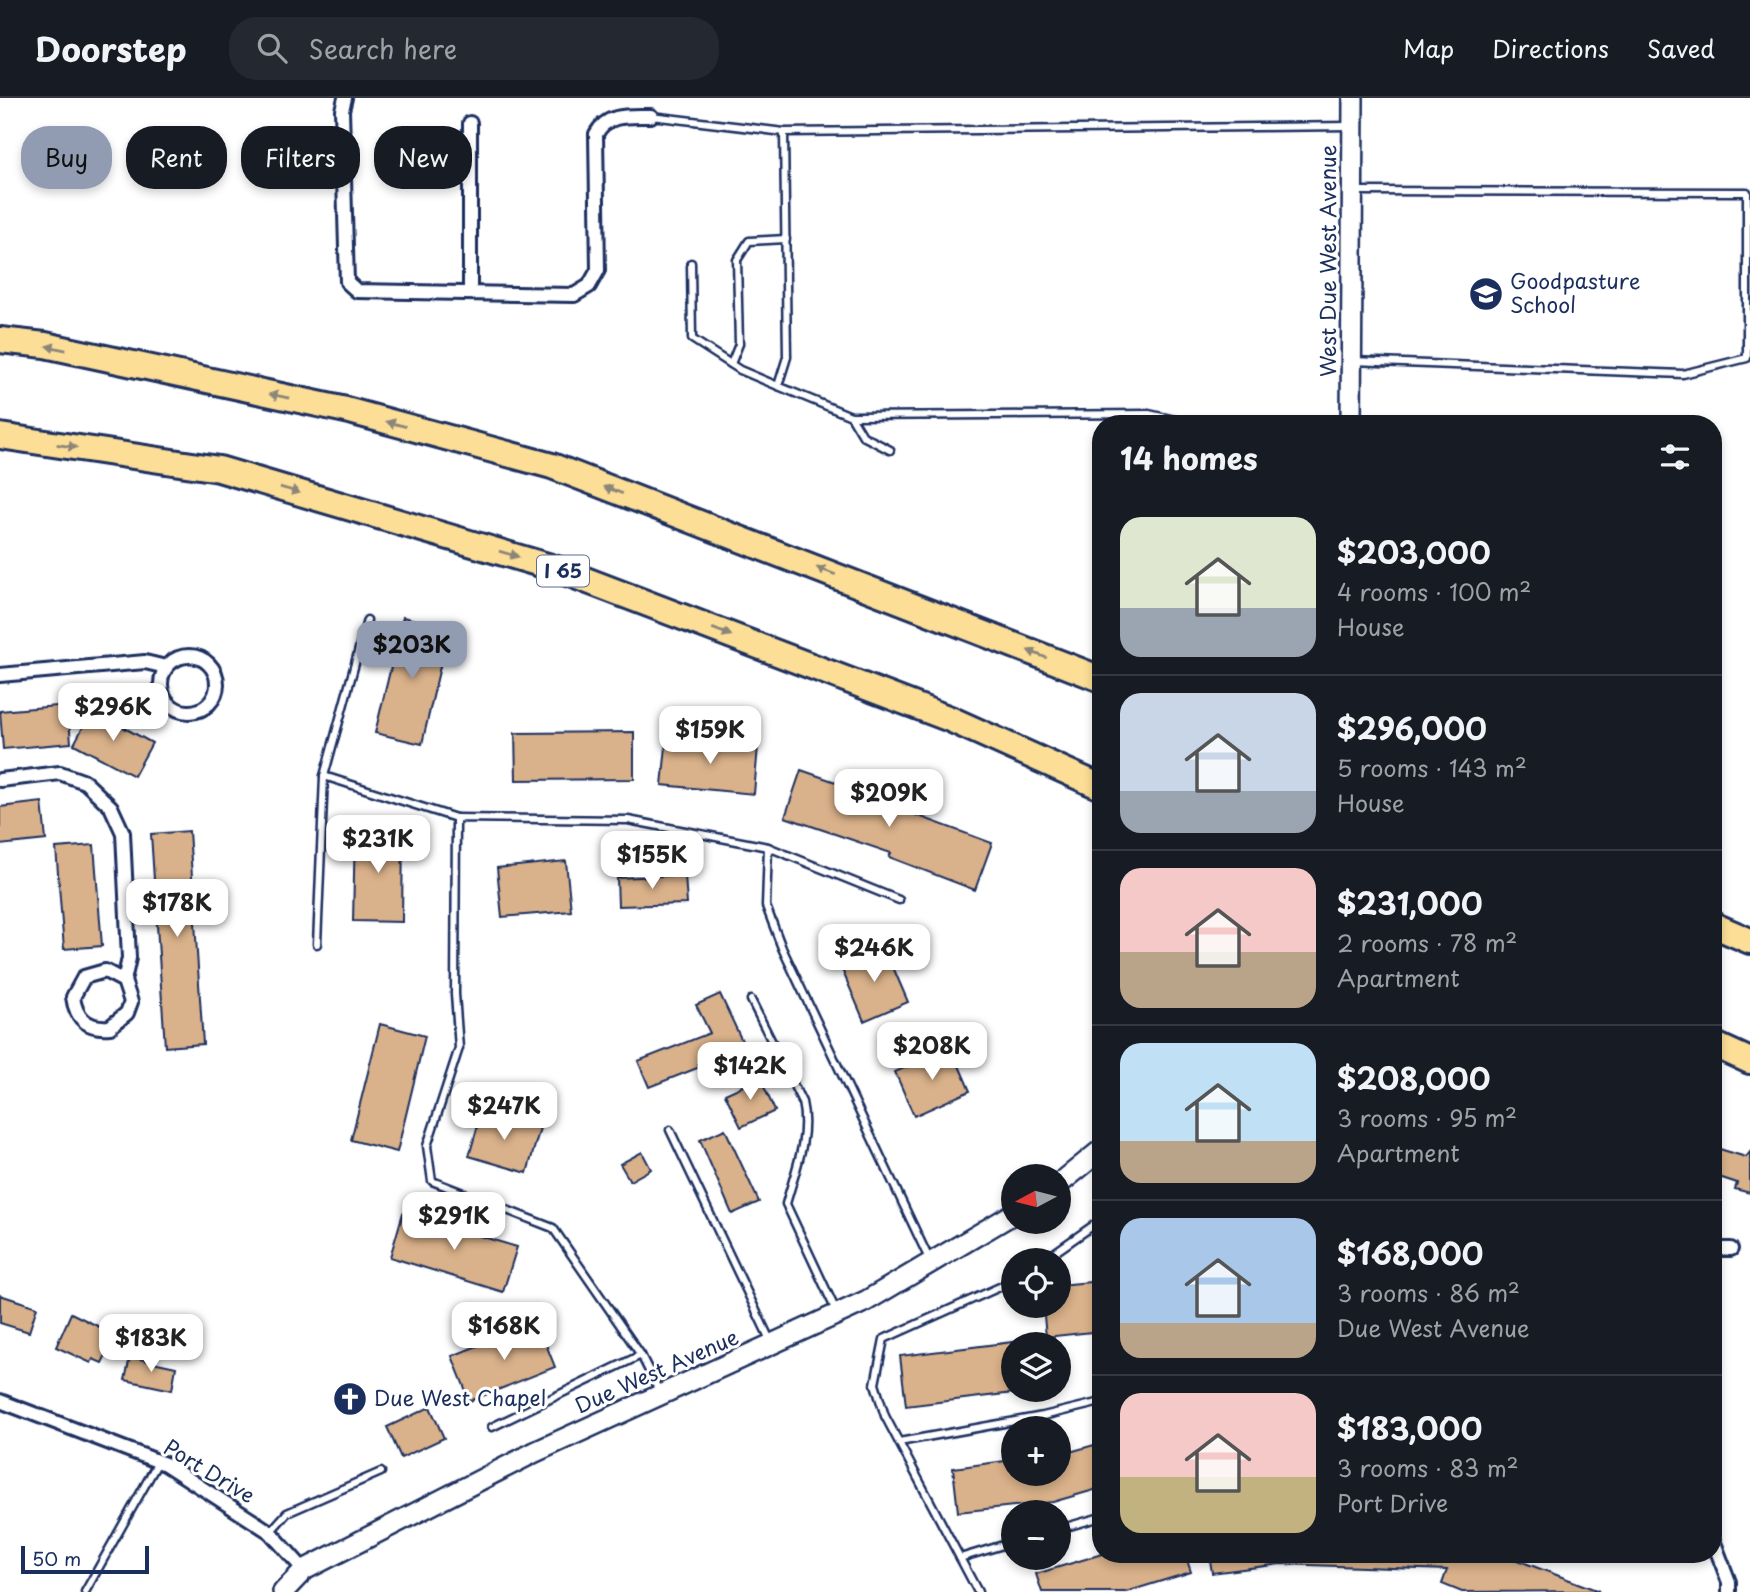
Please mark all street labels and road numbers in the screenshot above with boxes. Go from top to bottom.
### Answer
street label: West Due West Avenue [1311,145,1343,377]
road number: I 65 [537,556,589,586]
street label: Due West Avenue [569,1320,743,1421]
street label: Port Drive [158,1430,262,1510]

